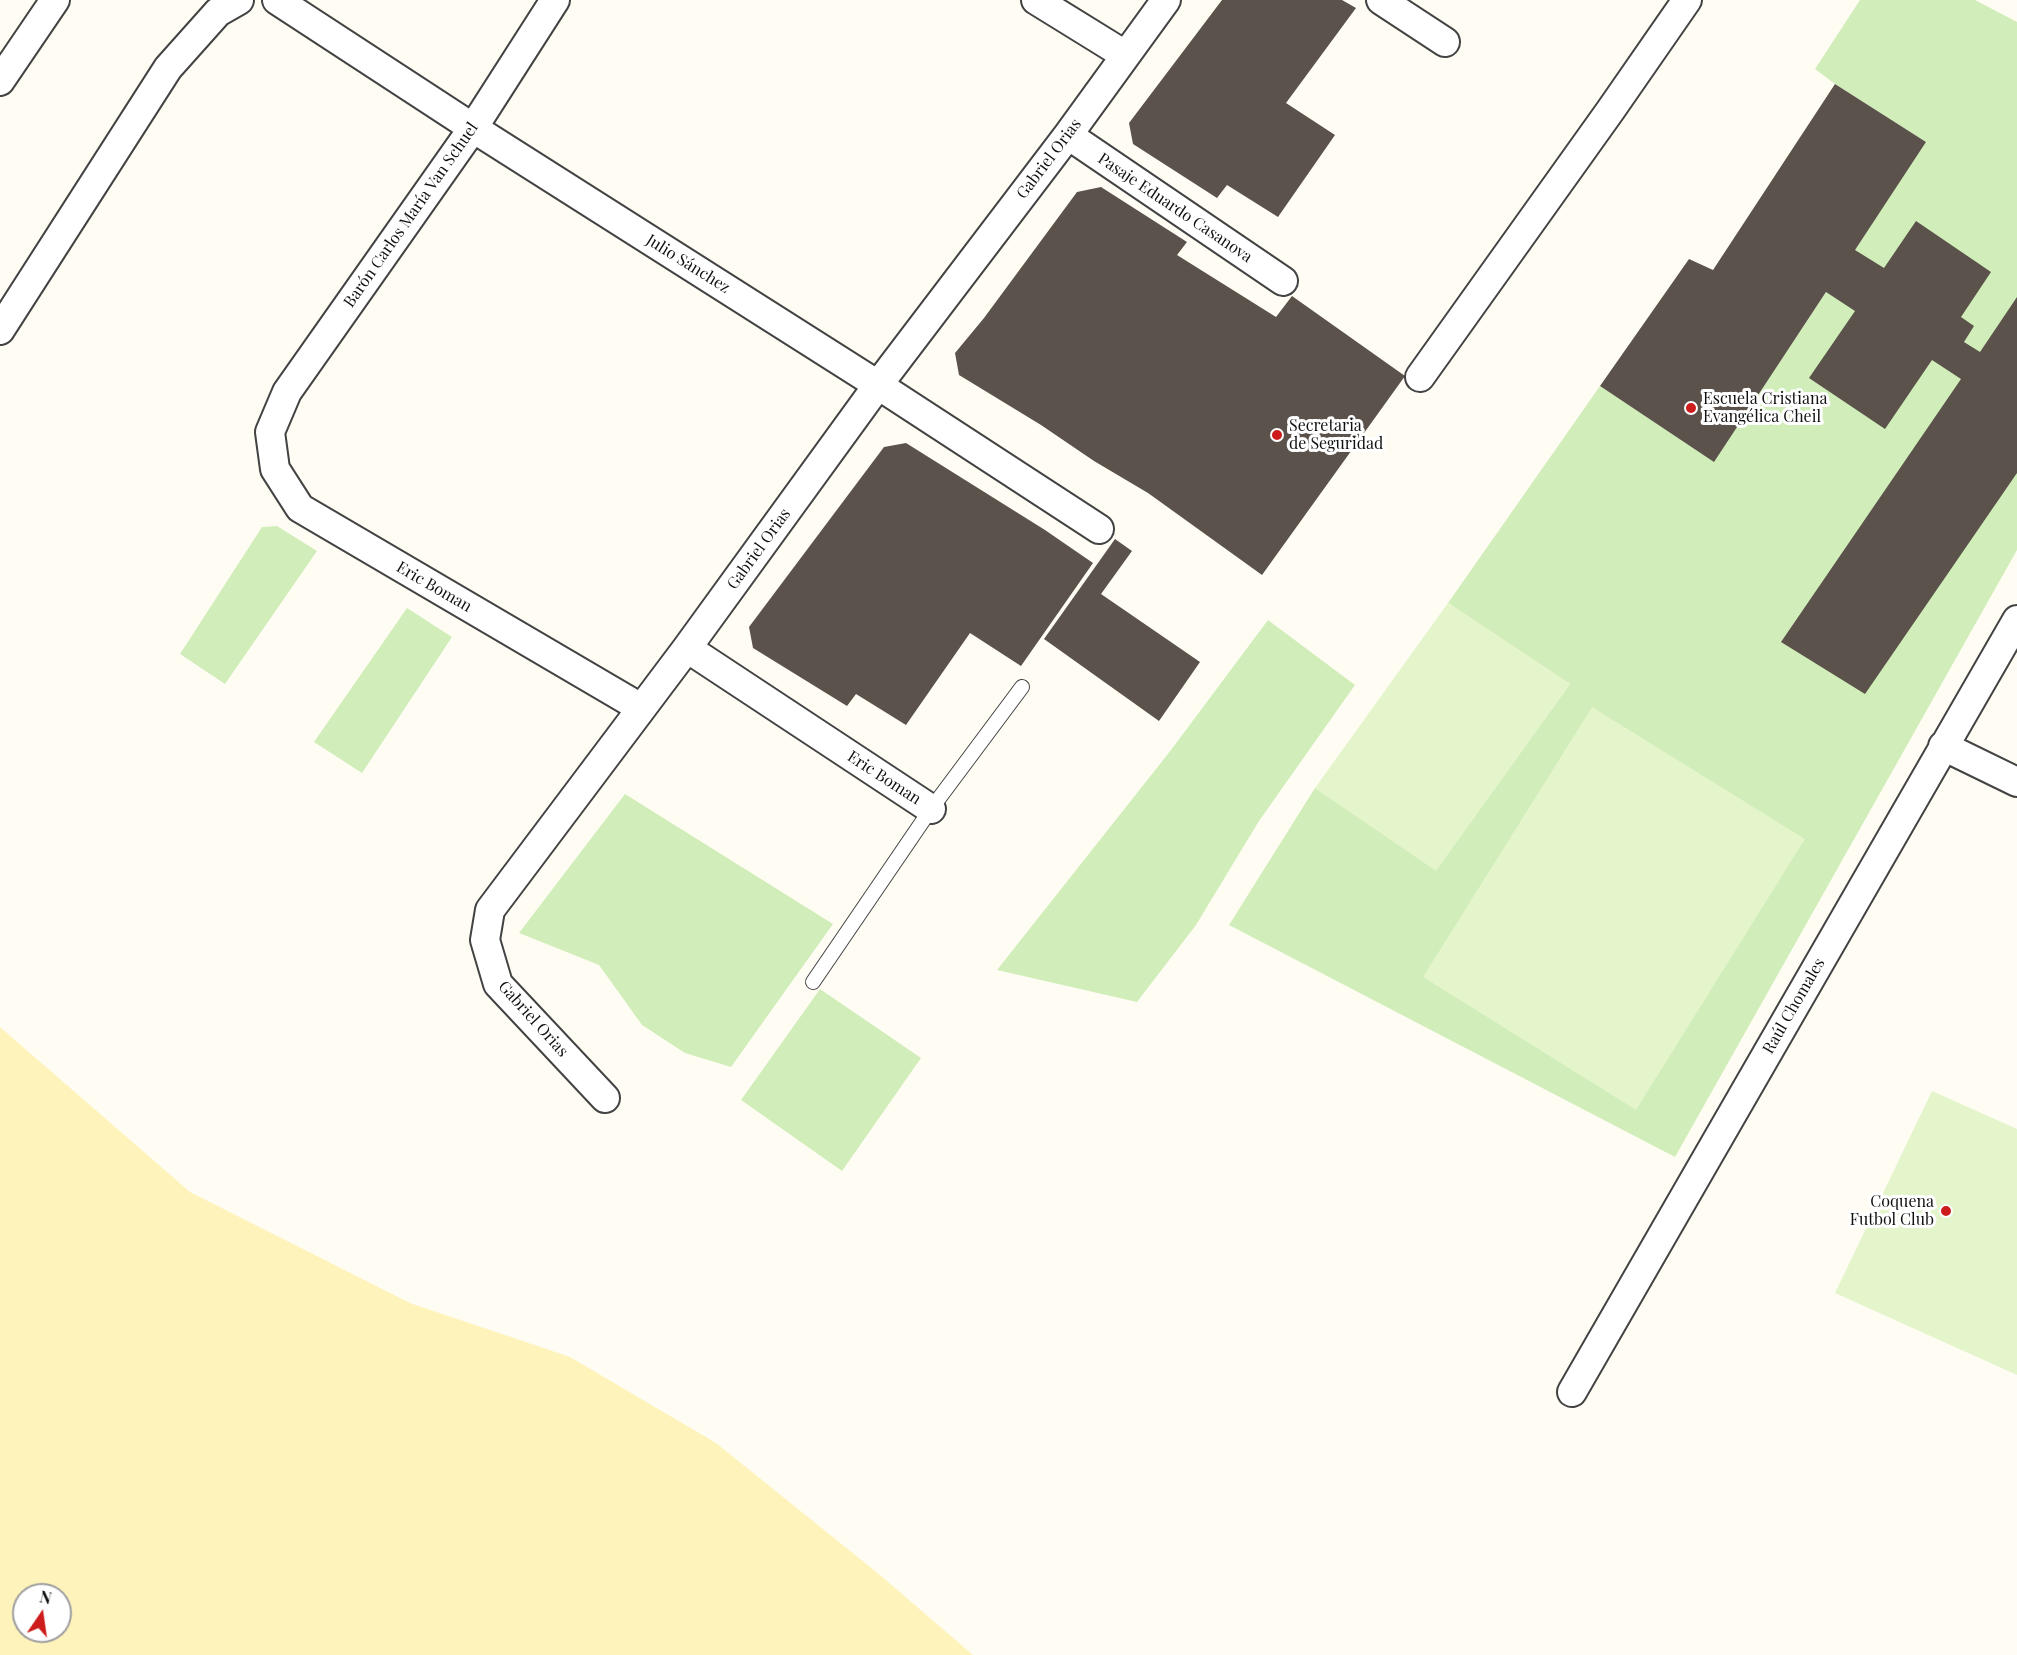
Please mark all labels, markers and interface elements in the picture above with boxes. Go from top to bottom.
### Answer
street label: Gabriel Orias [1013,115,1085,203]
street label: Barón Carlos María Van Schuel [340,119,482,311]
street label: Pasaje Eduardo Casanova [1094,149,1256,267]
street label: Julio Sánchez [642,231,734,297]
place label: Escuela Cristiana Evangélica Cheil [1703,389,1827,427]
marker: Escuela Cristiana Evangélica Cheil [1684,401,1698,415]
place label: Secretaria de Seguridad [1289,416,1383,454]
marker: Secretaria de Seguridad [1270,428,1284,442]
street label: Gabriel Orias [723,505,795,593]
street label: Eric Boman [393,558,475,616]
street label: Eric Boman [844,747,924,809]
street label: Raúl Chomales [1759,955,1829,1057]
street label: Gabriel Orias [494,977,572,1061]
place label: Coquena Futbol Club [1850,1192,1934,1230]
marker: Coquena Futbol Club [1939,1204,1953,1218]
north arrow [12,1583,72,1643]
text: N [38,1585,54,1608]

